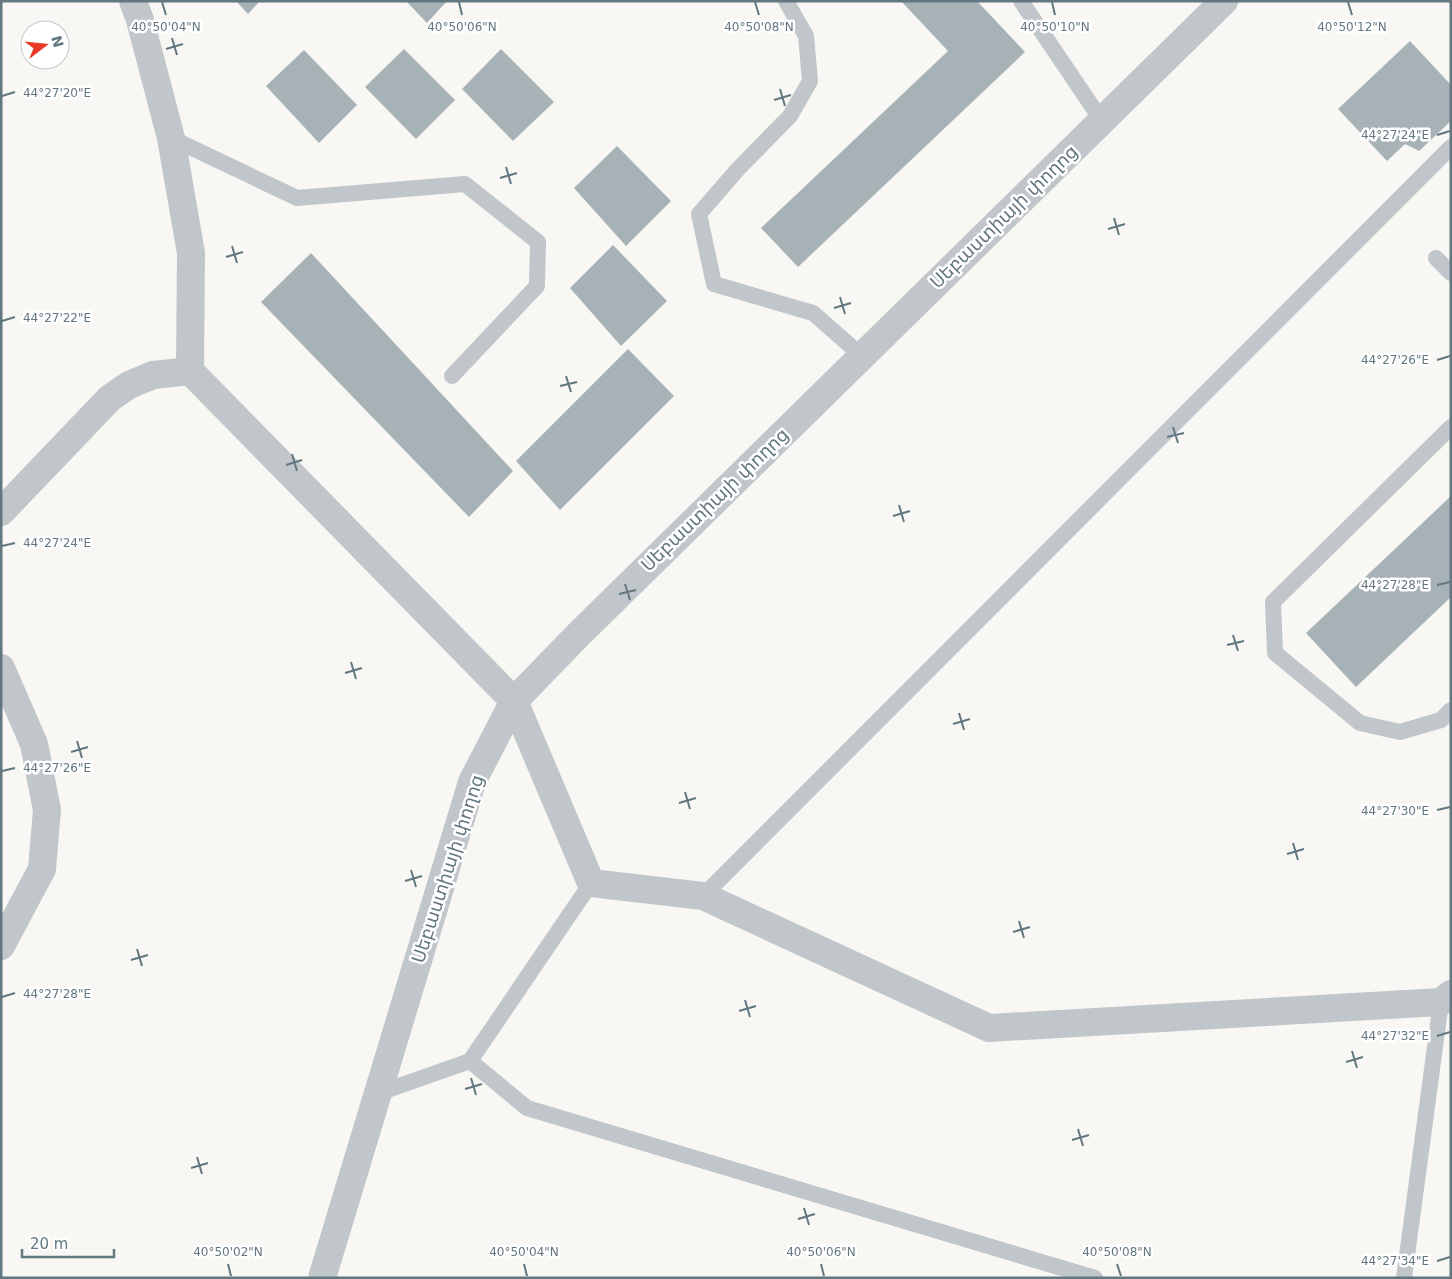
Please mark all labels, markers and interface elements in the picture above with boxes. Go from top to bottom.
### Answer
north arrow [20,20,70,70]
text: 40°50'04"N [131,20,201,34]
text: 40°50'06"N [427,20,497,34]
text: 40°50'08"N [724,20,794,34]
text: 40°50'10"N [1020,20,1090,34]
text: 40°50'12"N [1317,20,1387,34]
text: N [48,34,67,49]
text: 44°27'20"E [23,86,91,100]
text: 44°27'24"E [1361,128,1429,142]
street label: Սեբաստիայի փողոց [926,141,1082,292]
text: 44°27'22"E [23,311,91,325]
text: 44°27'26"E [1361,353,1429,367]
street label: Սեբաստիայի փողոց [637,424,793,575]
text: 44°27'24"E [23,536,91,550]
text: 44°27'28"E [1361,578,1429,592]
text: 44°27'26"E [23,761,91,775]
street label: Սեբաստիայի փողոց [407,772,488,966]
text: 44°27'30"E [1361,804,1429,818]
text: 44°27'28"E [23,987,91,1001]
text: 44°27'32"E [1361,1029,1429,1043]
scale bar [22,1226,115,1258]
text: 20 m [30,1235,68,1253]
text: 40°50'02"N [193,1245,263,1259]
text: 40°50'04"N [489,1245,559,1259]
text: 40°50'06"N [786,1245,856,1259]
text: 40°50'08"N [1082,1245,1152,1259]
text: 44°27'34"E [1361,1254,1429,1268]

